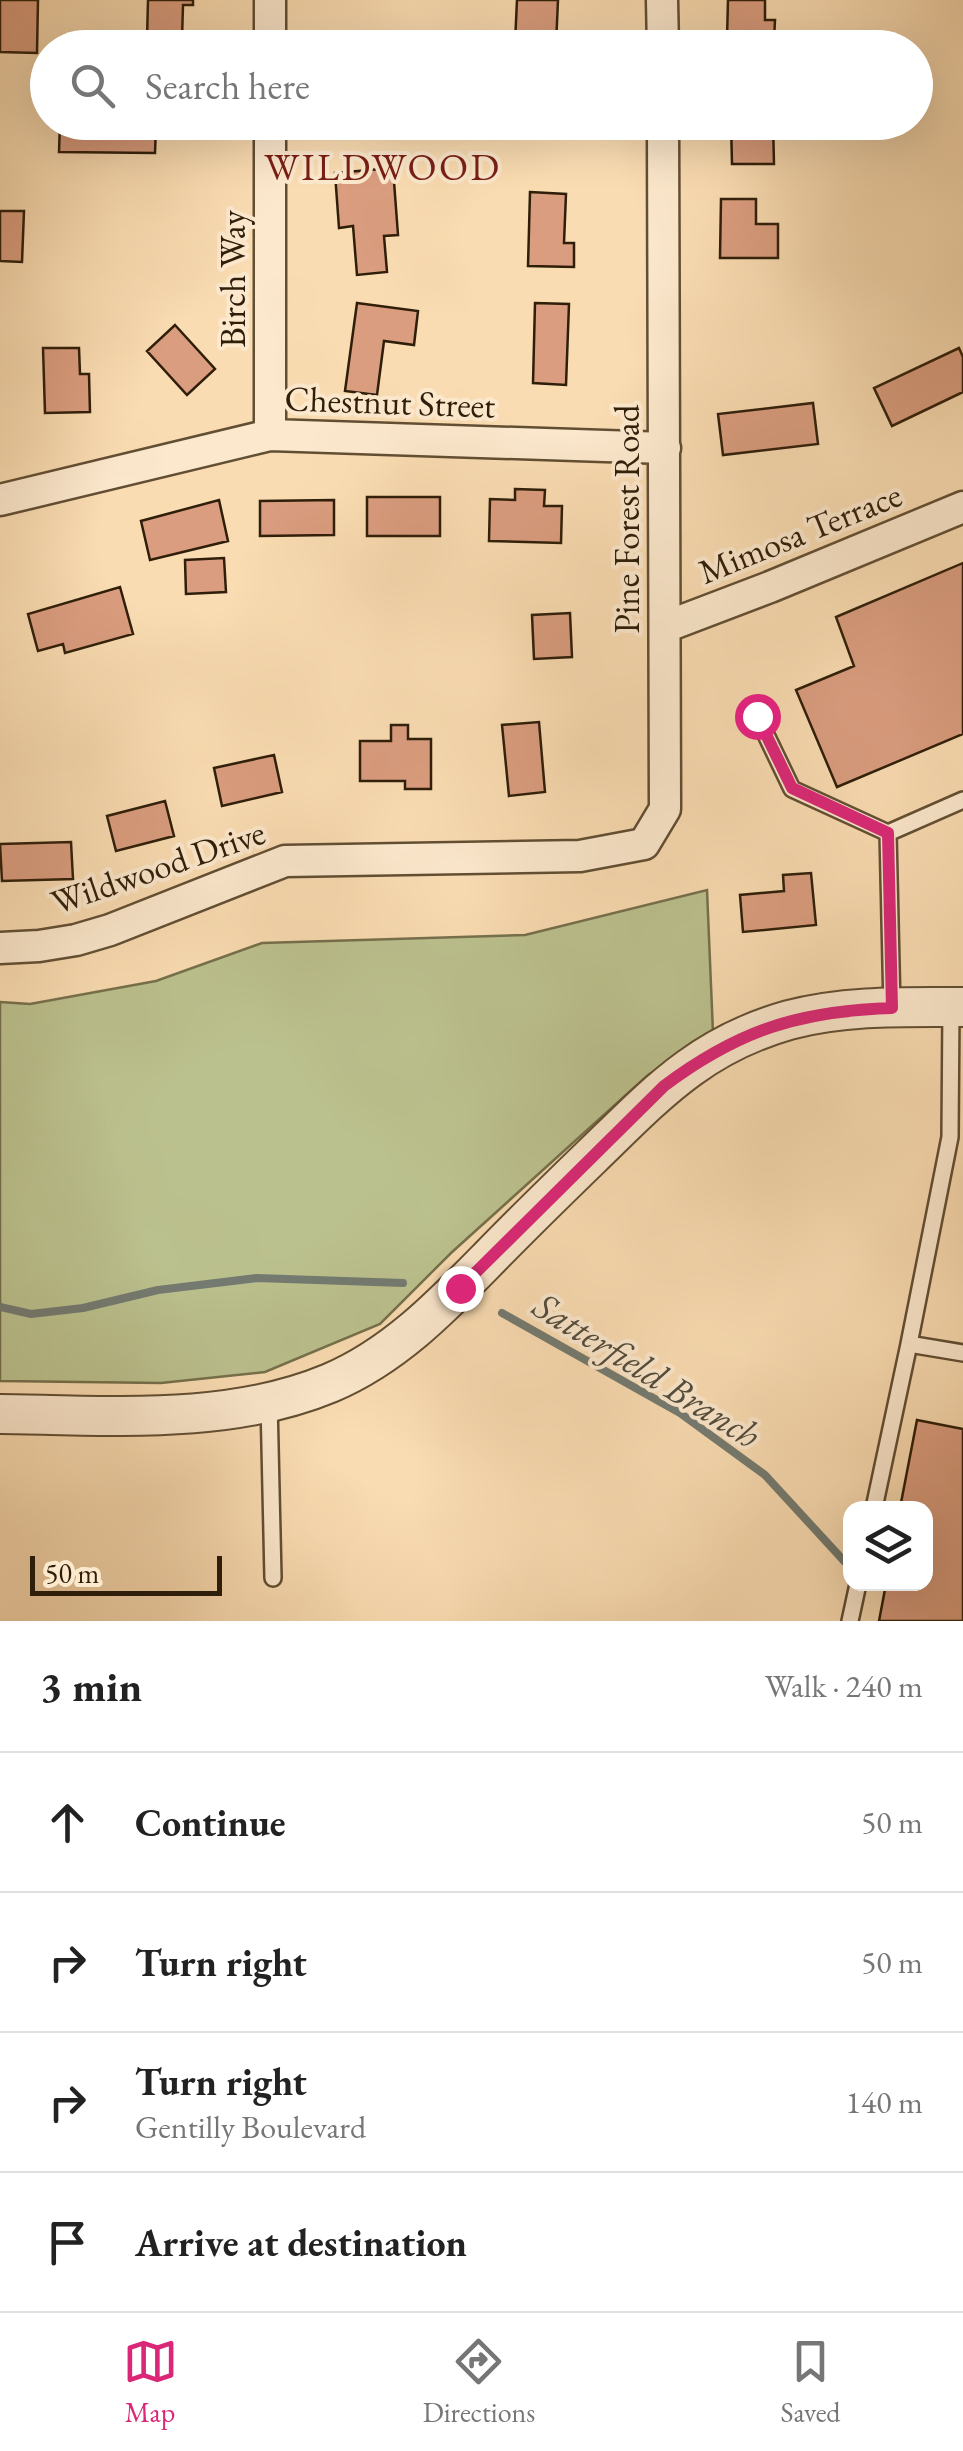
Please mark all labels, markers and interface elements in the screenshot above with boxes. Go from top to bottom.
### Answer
search box [30,30,933,140]
icon: search [65,58,120,113]
text: Search here [145,61,310,110]
district label: WILDWOOD [264,142,502,191]
street label: Birch Way [210,210,255,348]
street label: Chestnut Street [284,375,496,428]
street label: Pine Forest Road [604,404,649,634]
street label: Mimosa Terrace [692,471,908,594]
route start [735,694,781,740]
street label: Wildwood Drive [45,809,271,924]
route end [438,1266,484,1312]
water label: Satterfield Branch [524,1280,770,1459]
map controls [843,1501,933,1591]
button: layers [843,1501,933,1591]
scale bar [30,1551,222,1596]
text: 50 m [45,1555,99,1591]
text: 3 min [40,1659,142,1714]
text: Walk · 240 m [765,1665,923,1707]
icon: ahead [40,1795,95,1850]
text: Continue [135,1798,286,1847]
text: 50 m [861,1801,923,1843]
icon: right [40,1935,95,1990]
text: Turn right [135,1938,307,1987]
text: 50 m [861,1941,923,1983]
text: Turn right [135,2057,307,2106]
icon: right [40,2075,95,2130]
text: 140 m [846,2081,923,2123]
text: Gentilly Boulevard [135,2106,366,2148]
icon: arrive [40,2215,95,2270]
text: Arrive at destination [135,2218,467,2267]
tab: Map [123,2334,178,2430]
tab: Directions [423,2334,535,2430]
tab: Saved [780,2334,840,2430]

